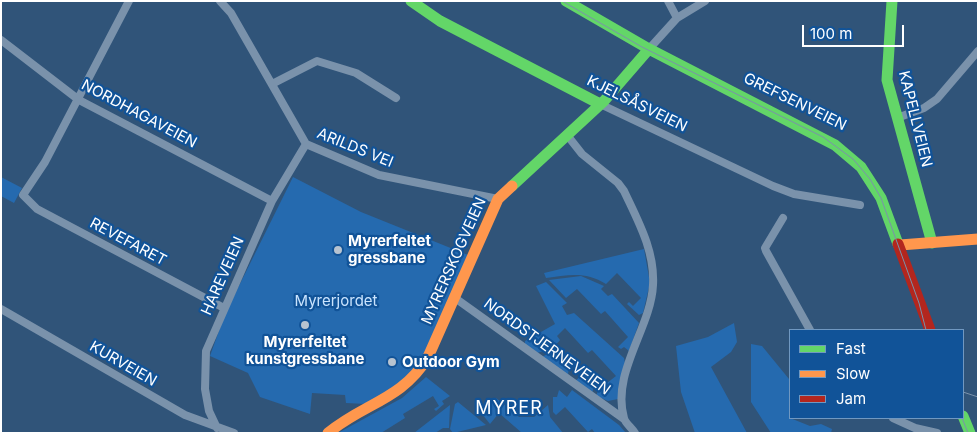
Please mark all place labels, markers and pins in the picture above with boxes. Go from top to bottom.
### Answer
place label: Myrerfeltet gressbane [348,232,431,267]
marker: Myrerfeltet gressbane [332,244,344,256]
marker: Myrerfeltet kunstgressbane [299,319,311,331]
place label: Myrerfeltet kunstgressbane [246,333,364,368]
place label: Outdoor Gym [402,353,500,371]
marker: Outdoor Gym [386,356,398,368]

